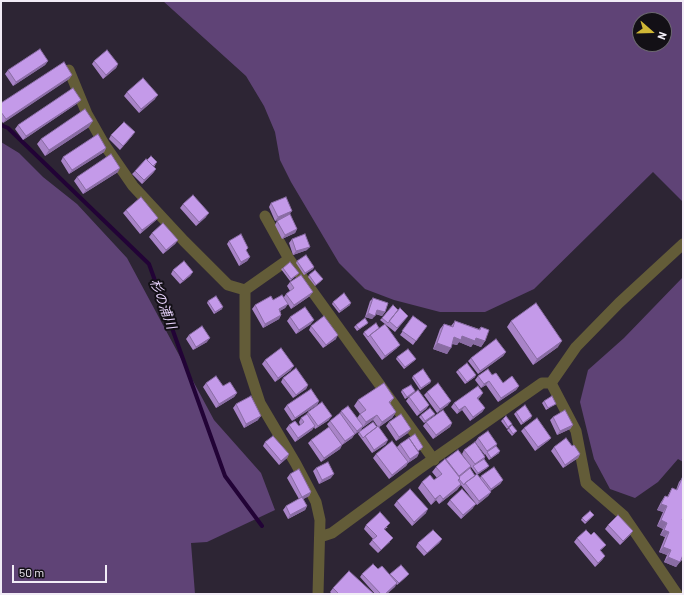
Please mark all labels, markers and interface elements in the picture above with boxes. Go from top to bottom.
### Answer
north arrow [632,12,672,52]
text: N [655,30,670,42]
water label: 杉の浦川 [147,277,179,331]
scale bar [14,557,109,583]
text: 50 m [19,565,44,579]

